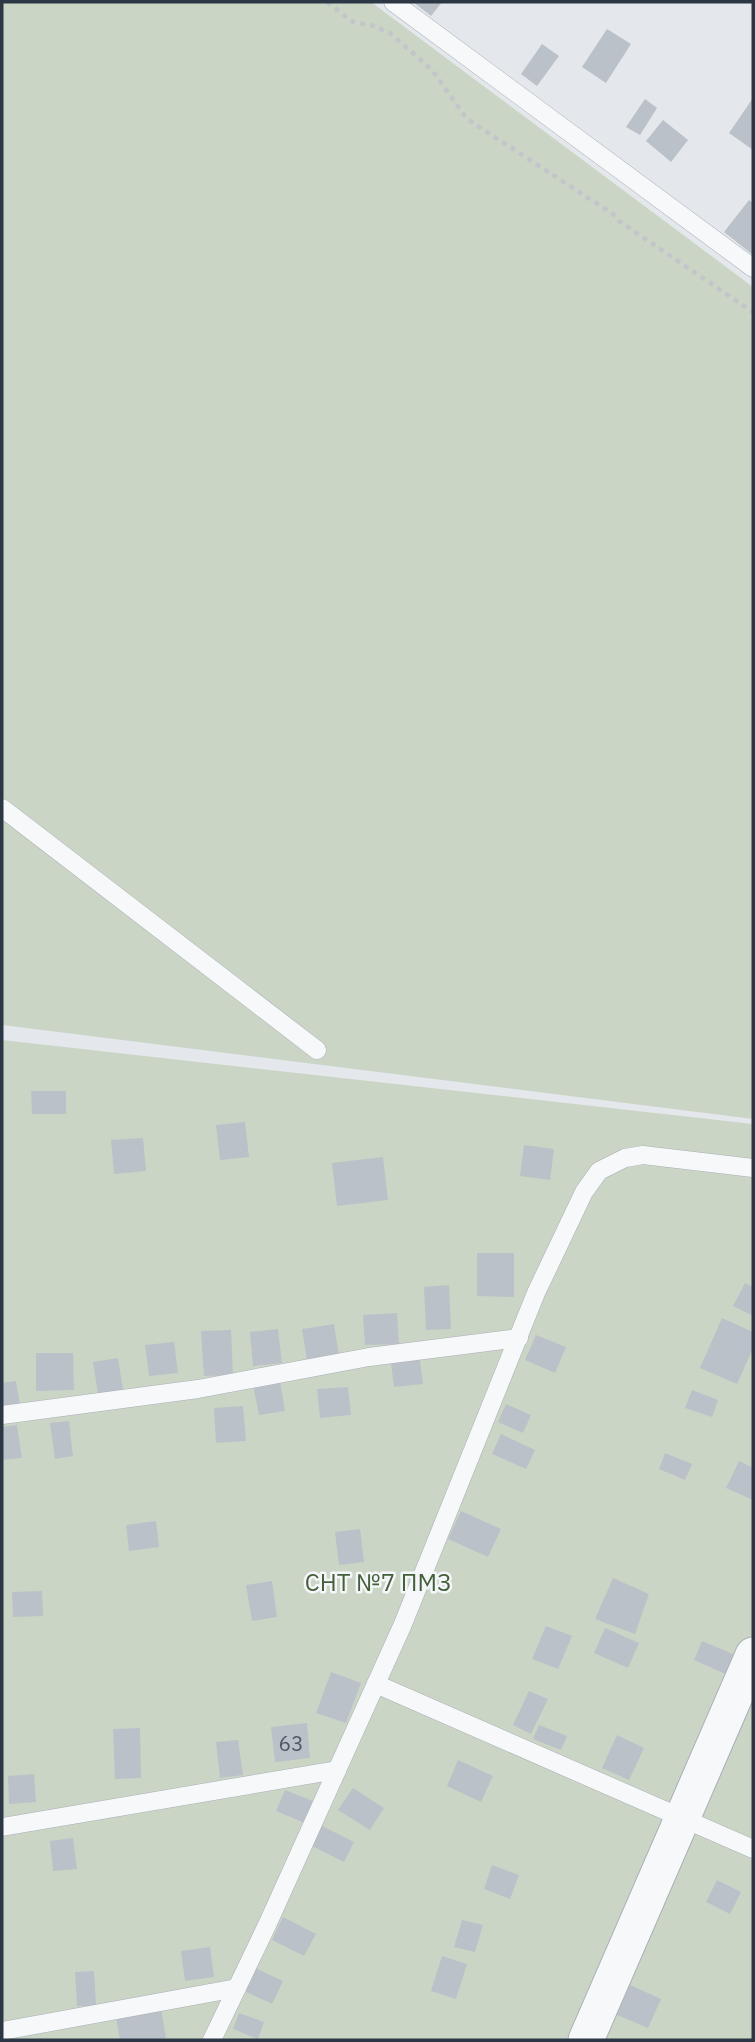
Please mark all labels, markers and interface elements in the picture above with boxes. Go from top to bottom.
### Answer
park label: СНТ №7 ПМЗ [305,1566,451,1598]
house number: 63 [278,1729,304,1757]

